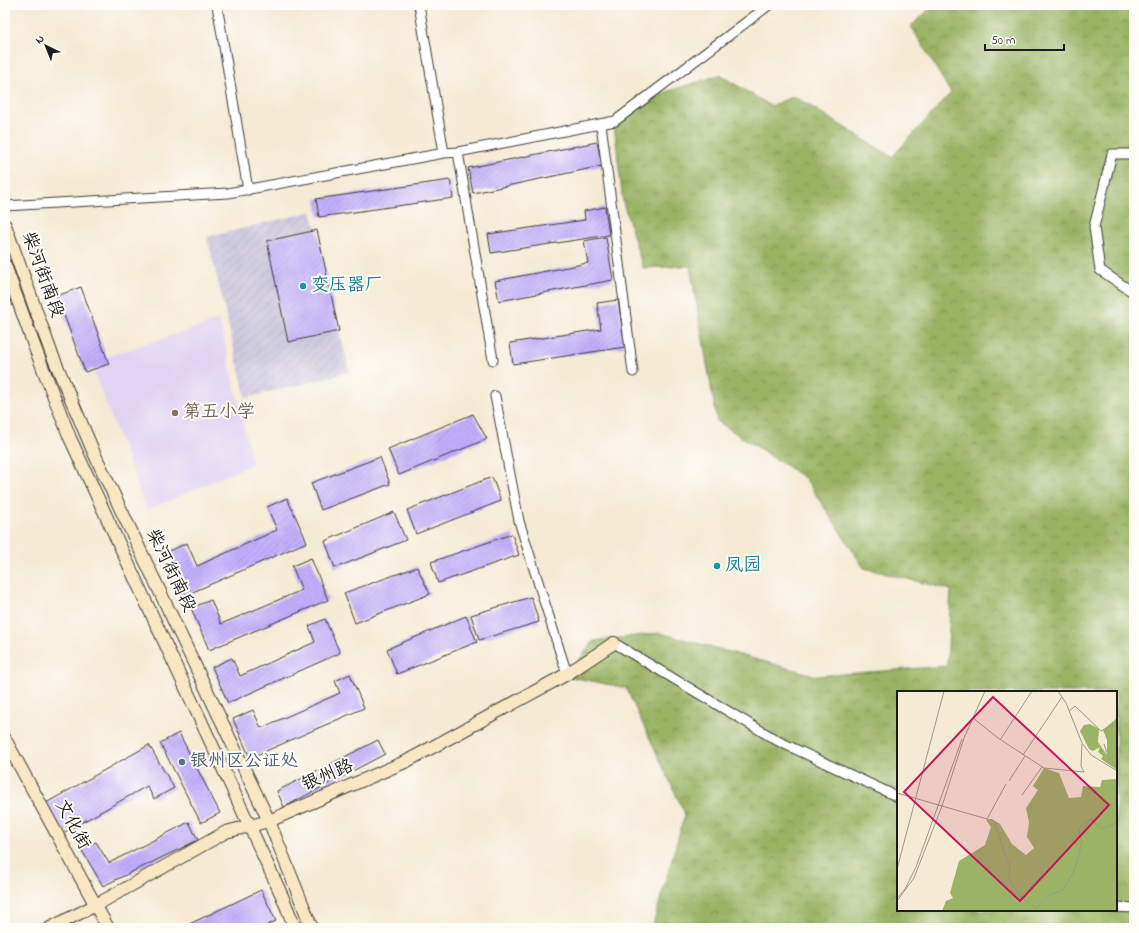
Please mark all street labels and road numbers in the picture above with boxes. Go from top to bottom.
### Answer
street label: 柴河街南段 [14,228,70,322]
street label: 柴河街南段 [139,525,201,617]
street label: 银州路 [298,753,358,799]
street label: 文化街 [48,795,96,855]

